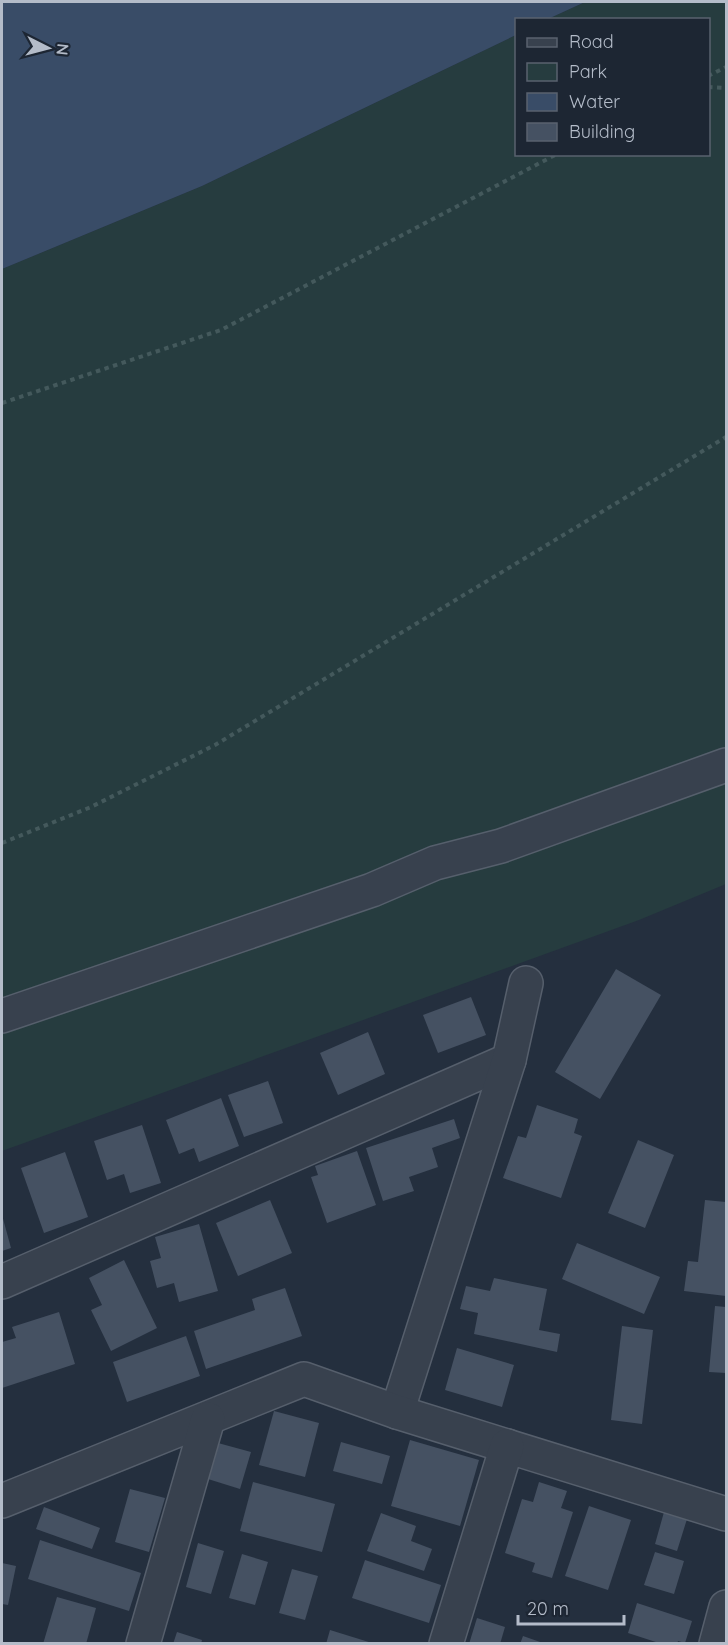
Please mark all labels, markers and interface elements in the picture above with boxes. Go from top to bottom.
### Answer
north arrow [18,18,78,78]
legend [515,18,710,156]
text: Road [569,30,614,53]
text: N [52,43,73,56]
text: Park [569,60,607,83]
text: Water [569,90,620,113]
text: Building [569,120,635,143]
scale bar [518,1588,624,1626]
text: 20 m [527,1597,569,1620]

